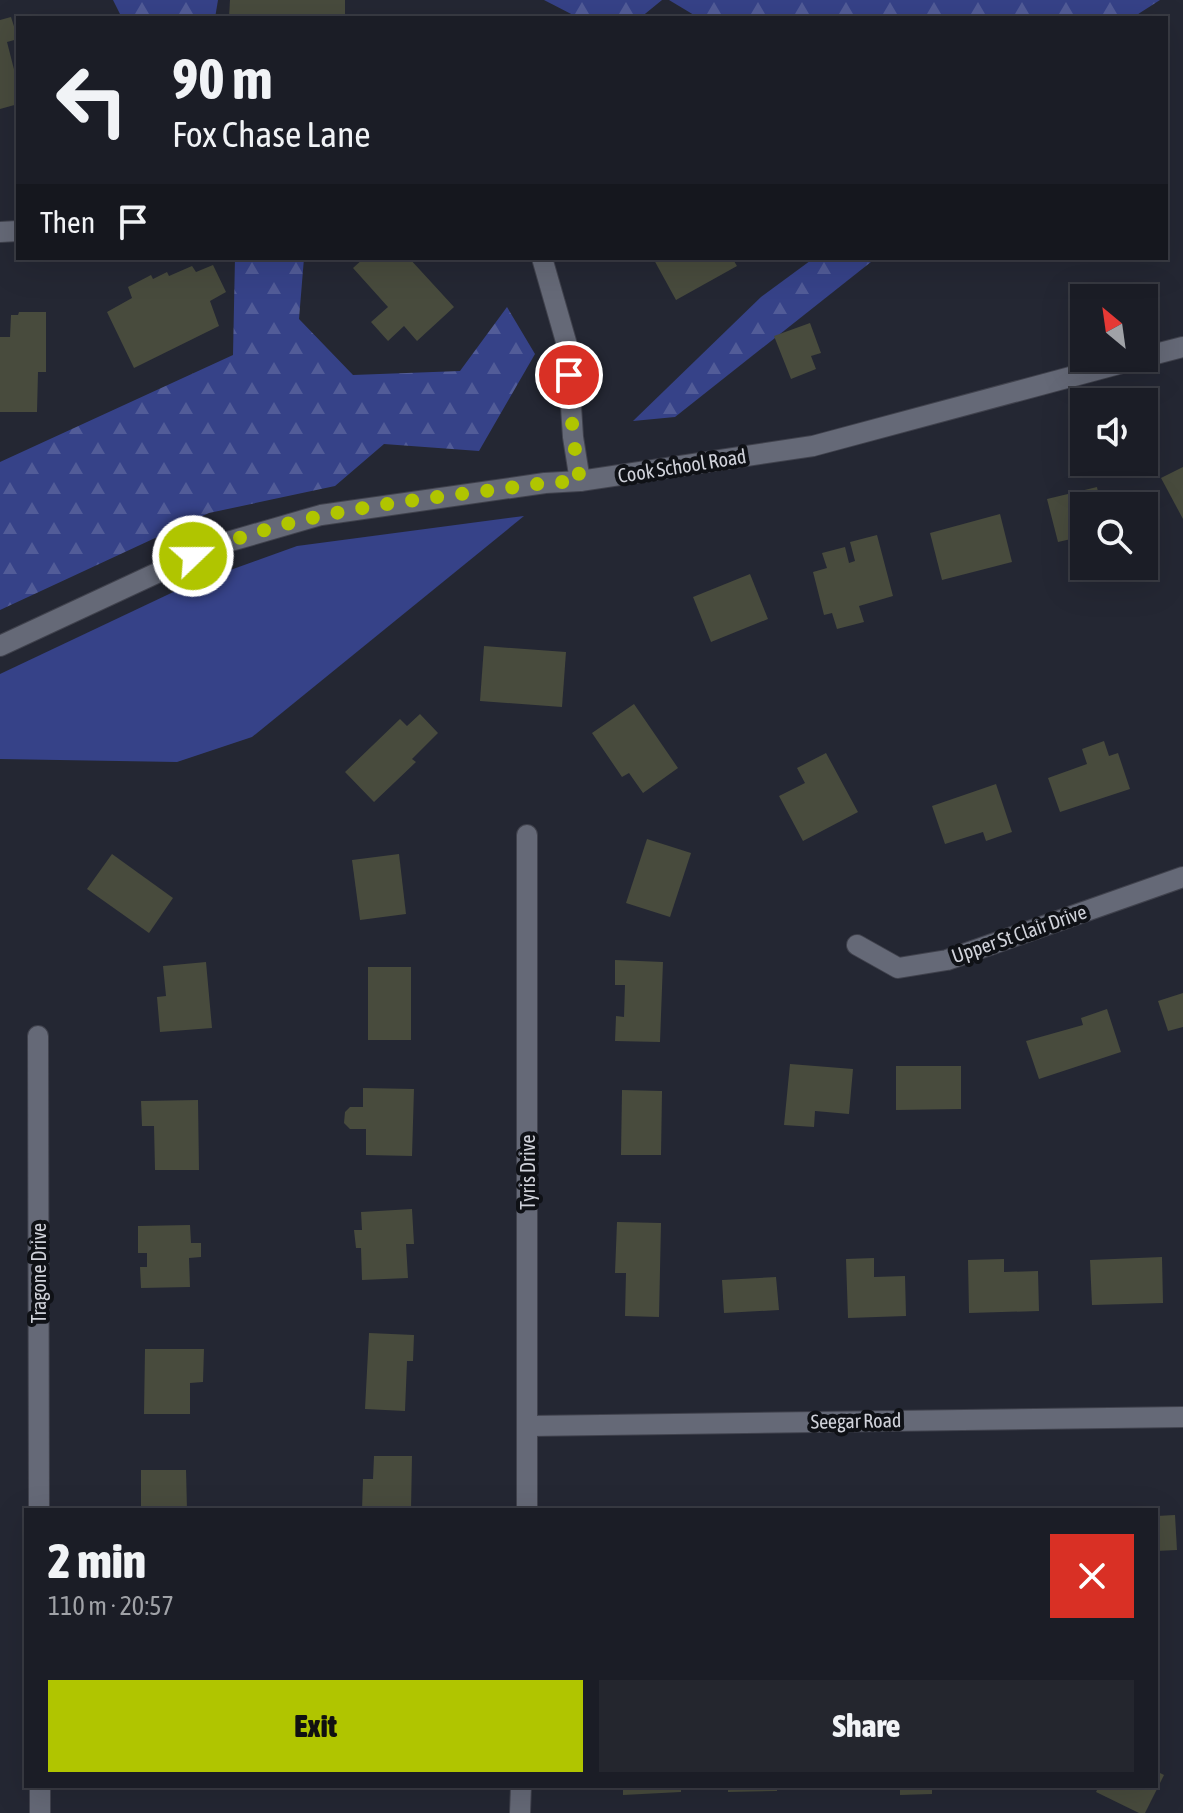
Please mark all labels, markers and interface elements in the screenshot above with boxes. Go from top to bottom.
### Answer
text: 90 m [172,47,273,111]
icon: left [40,48,144,152]
text: Fox Chase Lane [172,113,371,155]
icon: arrive [111,200,155,244]
text: Then [40,205,95,239]
north arrow [1070,284,1158,372]
map controls [1070,284,1158,580]
pin [535,341,603,409]
icon: arrive [547,353,591,397]
button: sound [1070,388,1158,476]
street label: Cook School Road [616,444,748,487]
button: search [1070,492,1158,580]
position arrow [151,514,235,598]
street label: Upper St Clair Drive [948,900,1089,967]
street label: Tyris Drive [516,1134,539,1210]
street label: Tragone Drive [27,1223,50,1323]
street label: Seegar Road [810,1408,902,1433]
text: 2 min [48,1533,146,1588]
button: close [1050,1534,1134,1618]
text: 110 m · 20:57 [48,1591,174,1621]
button: Exit [48,1680,583,1772]
button: Share [599,1680,1134,1772]

